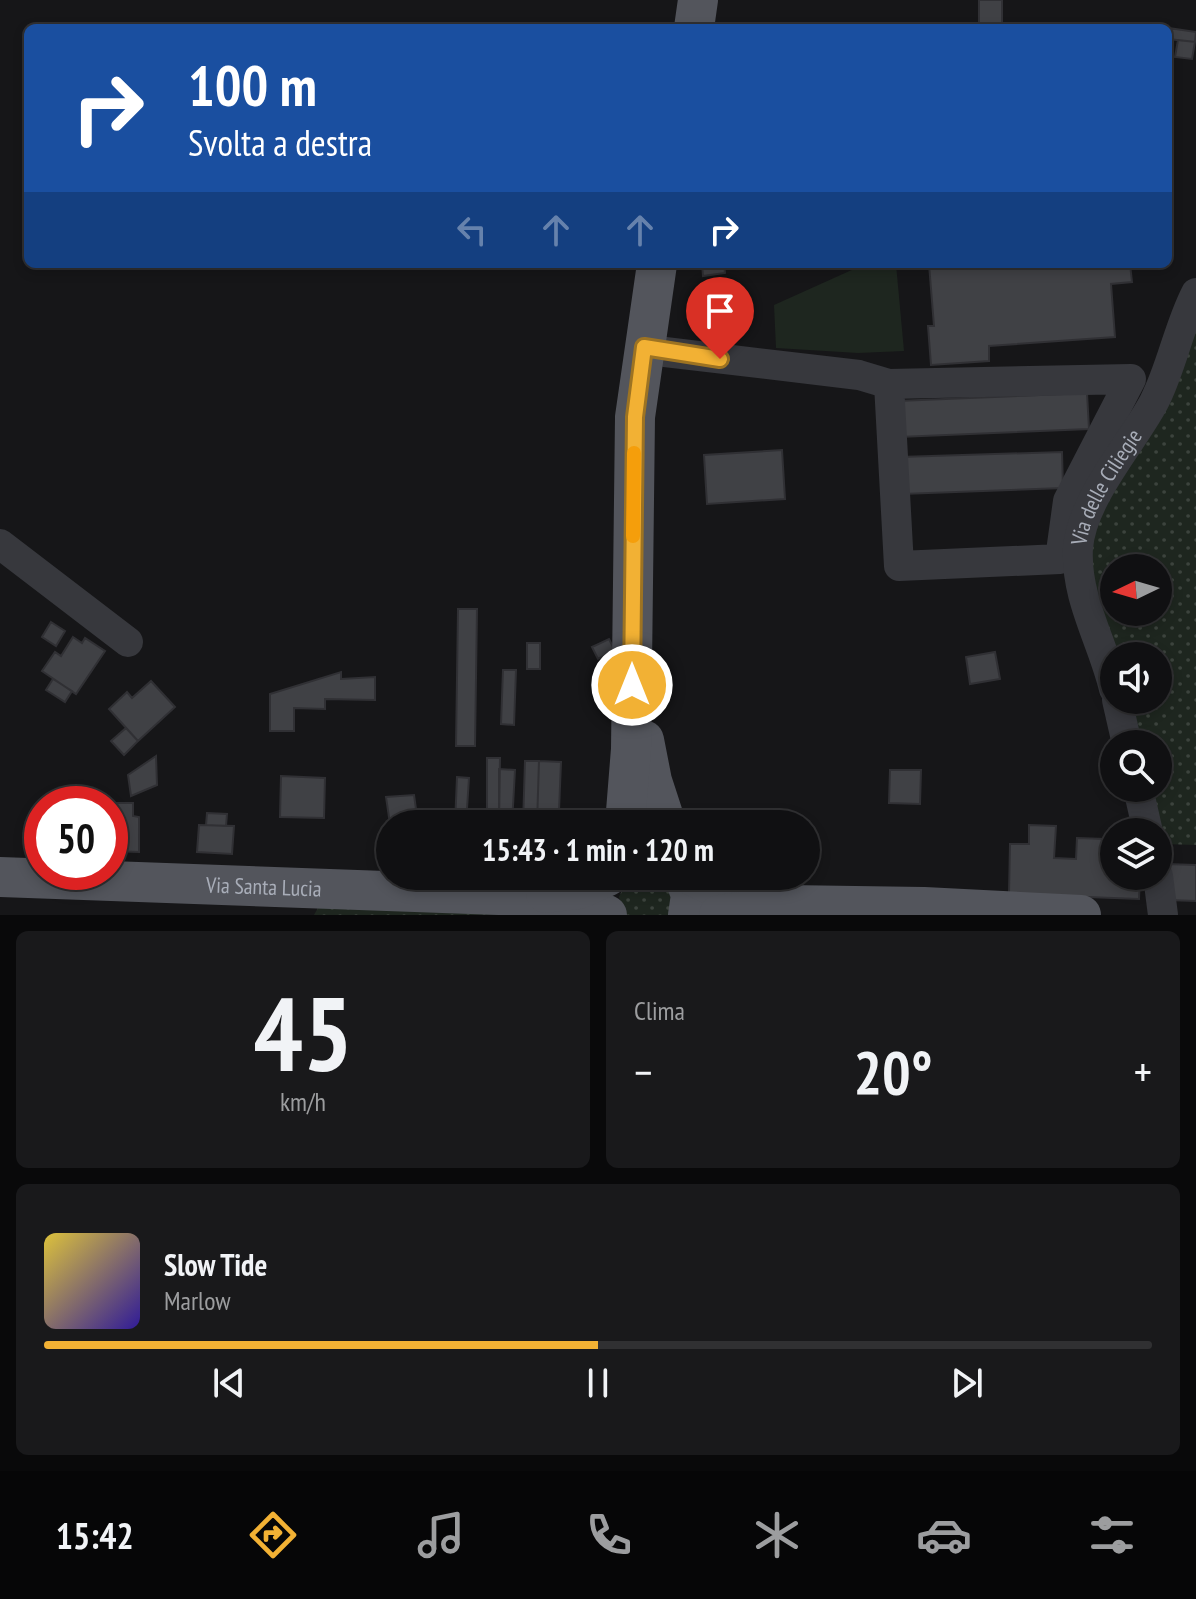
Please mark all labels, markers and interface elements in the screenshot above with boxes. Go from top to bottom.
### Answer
text: 100 m [188,49,317,121]
icon: right [56,56,160,160]
text: Svolta a destra [188,119,372,166]
icon: left [450,208,494,252]
icon: ahead [534,208,578,252]
icon: ahead [618,208,662,252]
icon: right [702,208,746,252]
pin [686,277,754,359]
icon: arrive [698,289,742,333]
street label: Via delle Ciliegie [1064,424,1148,548]
north arrow [1100,554,1172,626]
map controls [1100,554,1172,890]
button: sound [1100,642,1172,714]
position arrow [590,643,674,727]
button: search [1100,730,1172,802]
speed limit sign: 50 [24,786,128,890]
button: layers [1100,818,1172,890]
text: 15:43 · 1 min · 120 m [482,830,714,869]
street label: Via Santa Lucia [204,870,322,903]
text: 45 [253,965,353,1100]
text: Clima [634,994,685,1027]
text: 20° [853,1033,933,1111]
text: − [634,1043,652,1100]
text: + [1134,1043,1152,1100]
text: km/h [280,1085,326,1118]
text: Slow Tide [164,1245,267,1284]
text: Marlow [164,1284,230,1317]
icon: previous [207,1361,251,1405]
icon: pause [576,1361,620,1405]
icon: next [945,1361,989,1405]
icon: directions [245,1507,301,1563]
icon: music [413,1507,469,1563]
icon: phone [581,1507,637,1563]
icon: climate [749,1507,805,1563]
icon: car [916,1507,972,1563]
icon: filters [1084,1507,1140,1563]
text: 15:42 [56,1512,134,1559]

